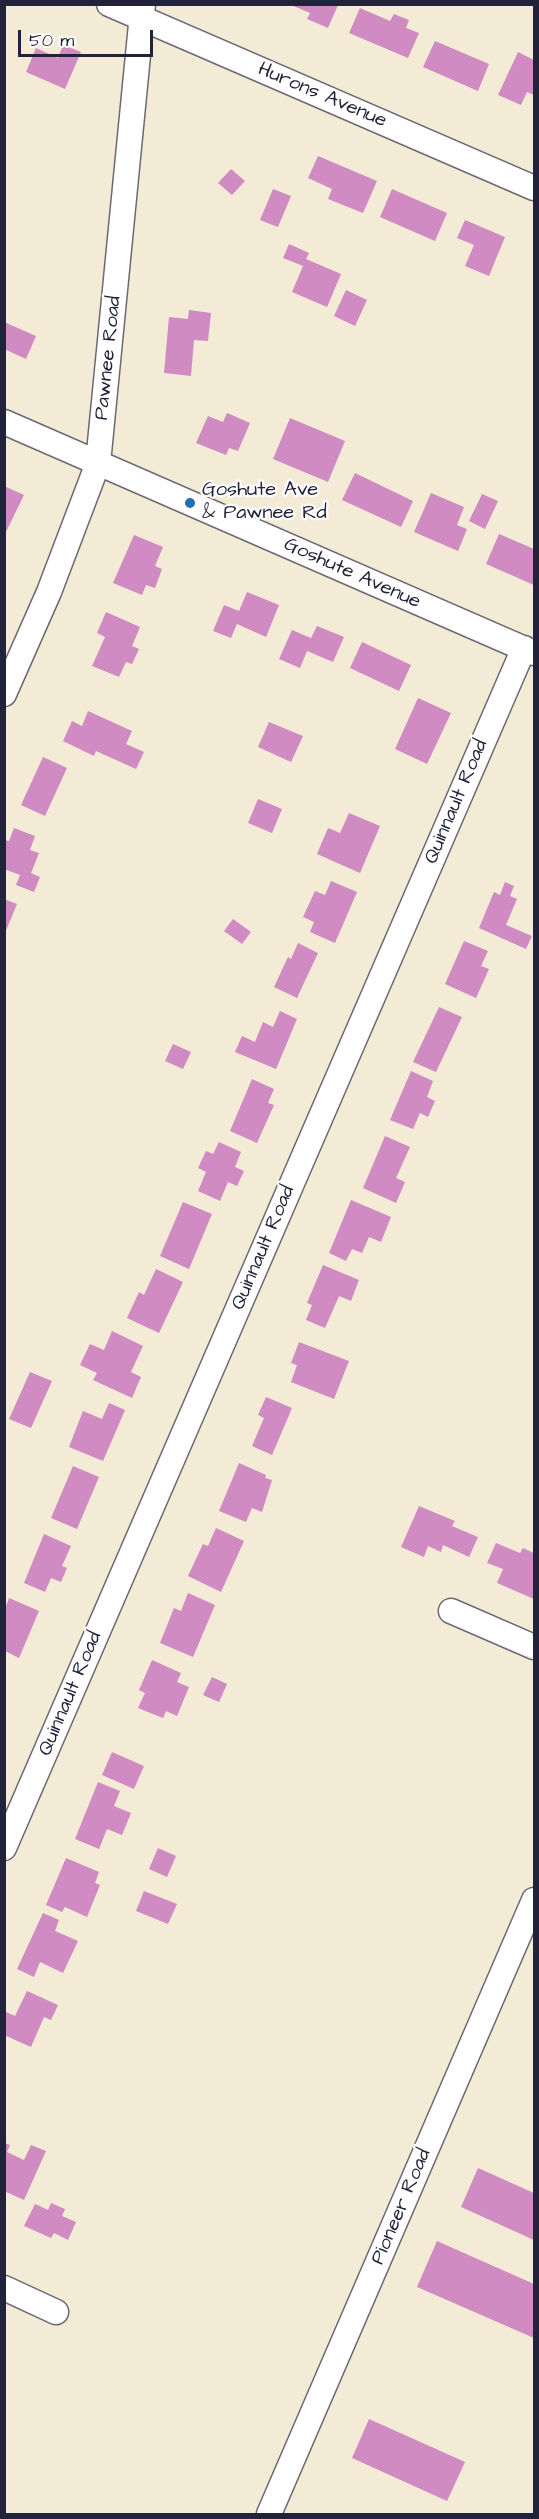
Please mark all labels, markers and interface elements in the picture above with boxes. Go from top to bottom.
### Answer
scale bar [21,18,156,56]
text: 50 m [29,28,74,53]
street label: Hurons Avenue [254,58,390,134]
street label: Pawnee Road [91,295,127,421]
place label: Goshute Ave & Pawnee Rd [202,479,327,526]
marker: Goshute Ave & Pawnee Rd [183,496,197,510]
street label: Goshute Avenue [280,533,424,615]
street label: Quinnault Road [420,736,494,868]
street label: Quinnault Road [227,1182,301,1314]
street label: Quinnault Road [34,1628,108,1760]
street label: Pioneer Road [367,2145,437,2269]

